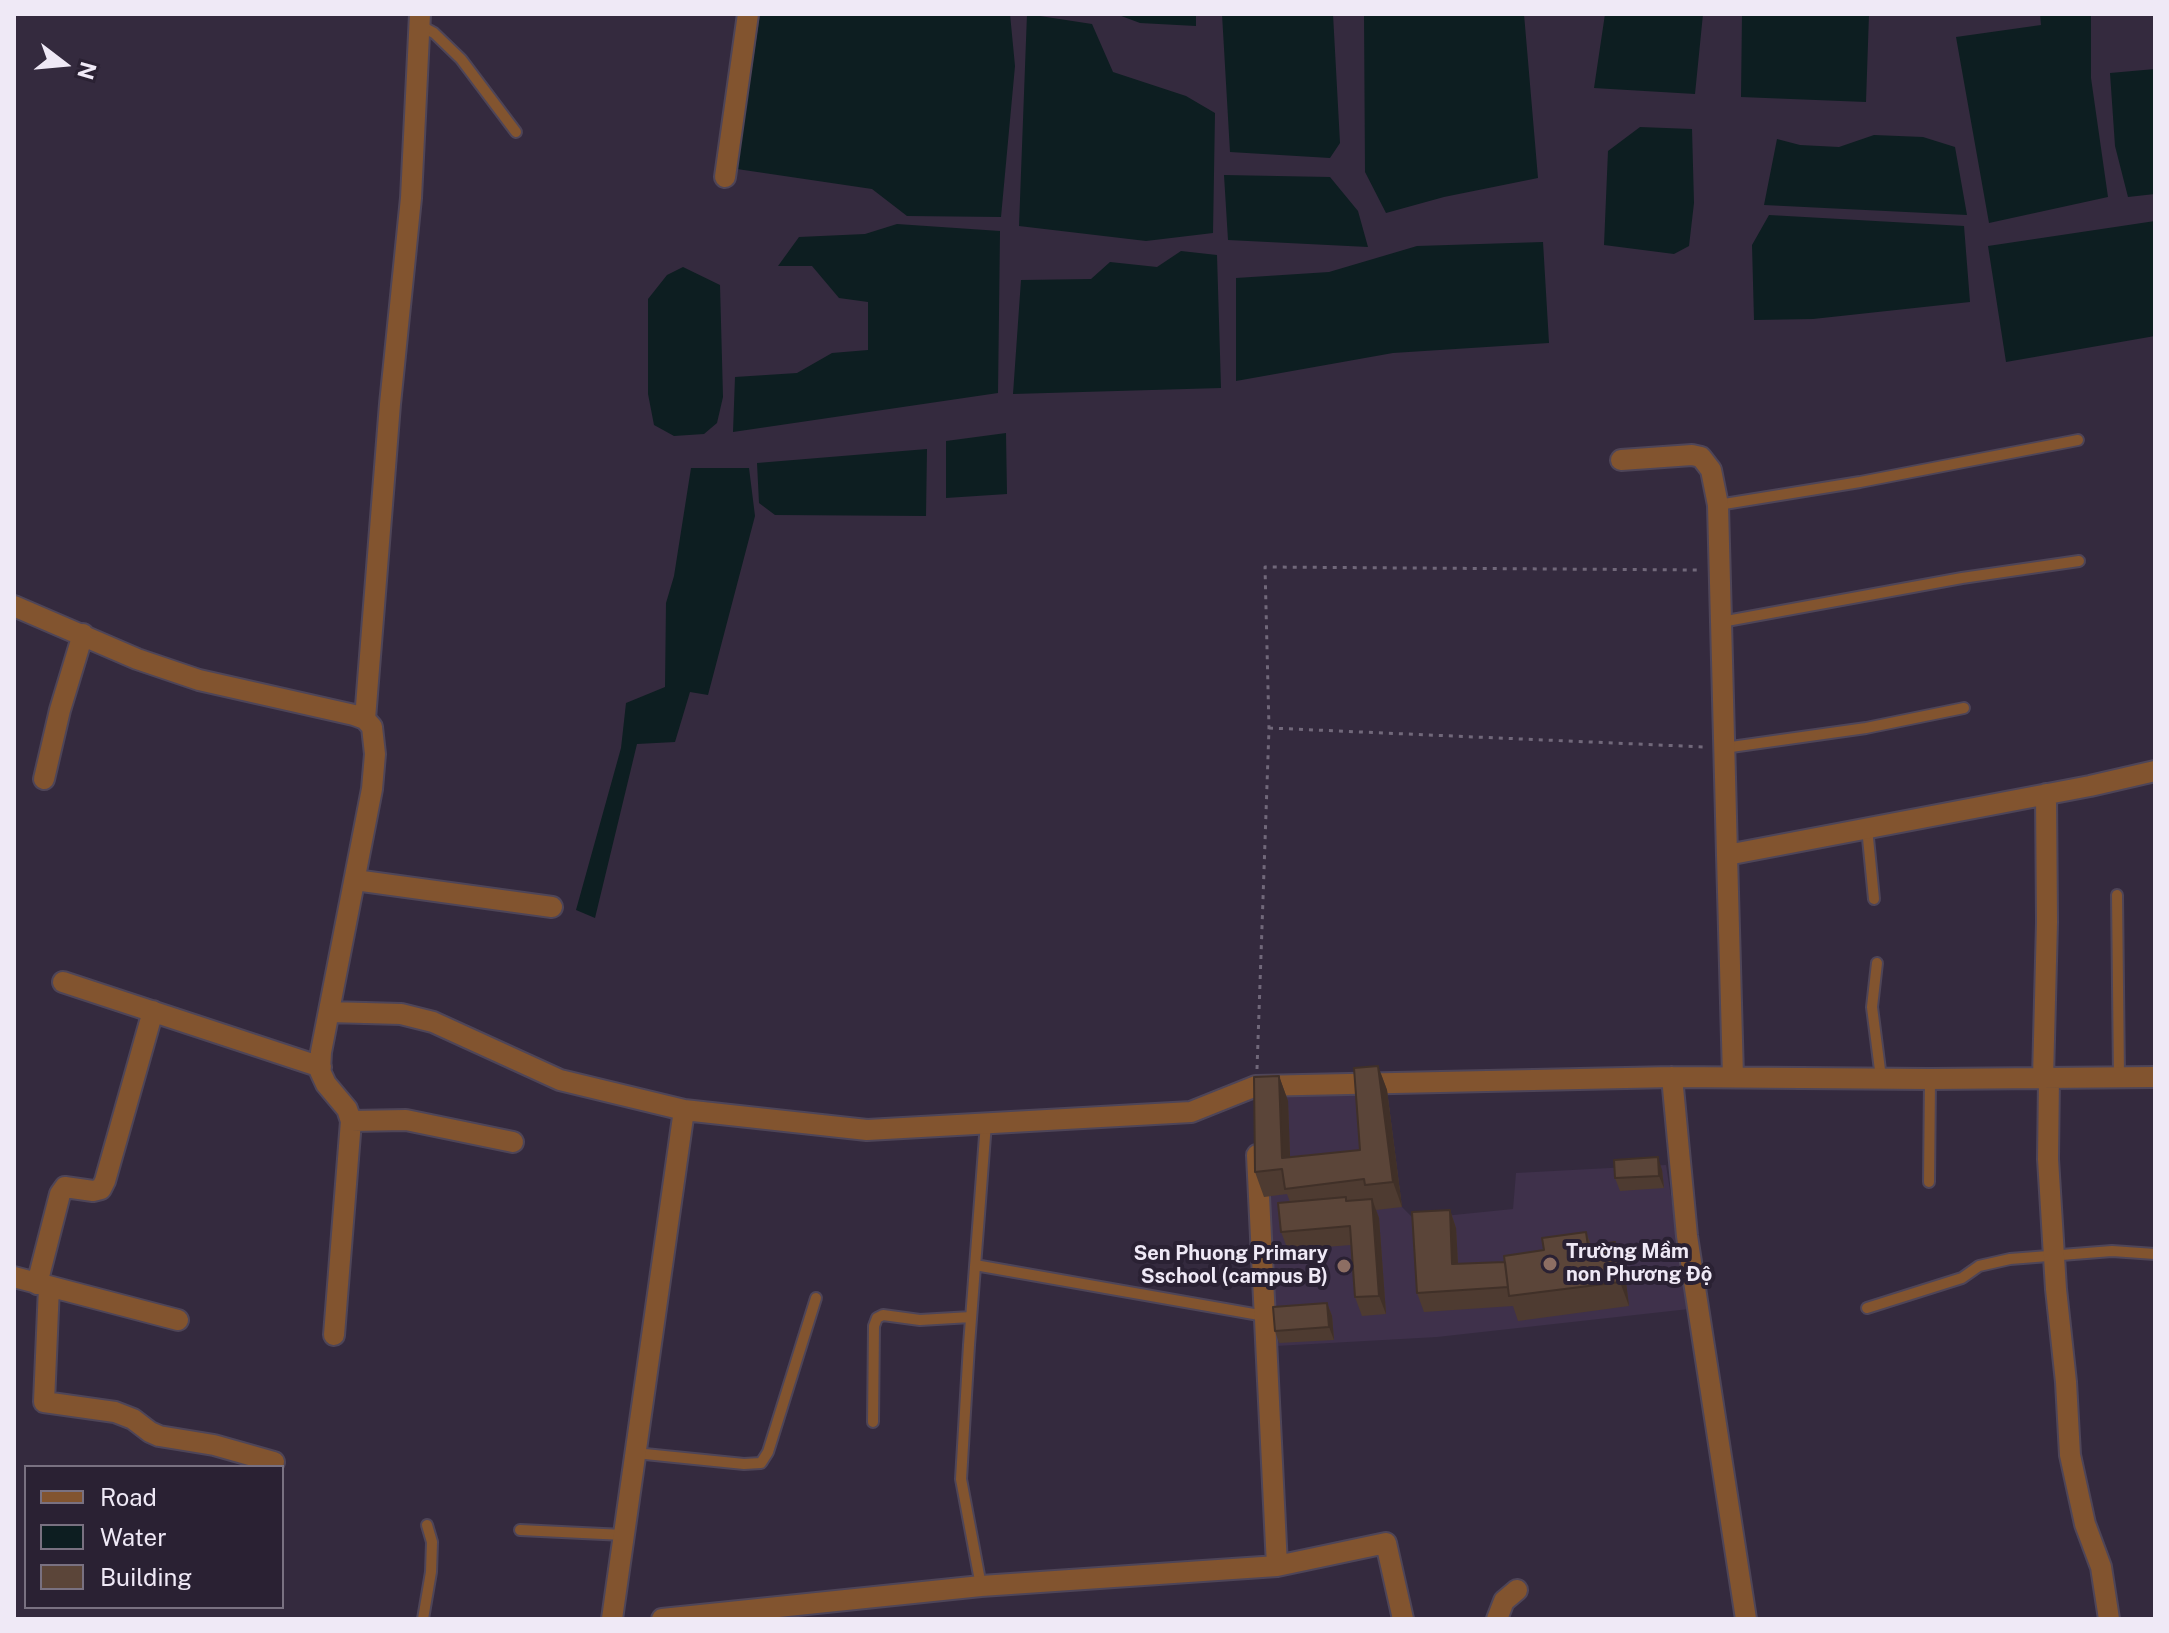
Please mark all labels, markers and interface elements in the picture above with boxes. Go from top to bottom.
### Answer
north arrow [24,24,104,104]
text: N [72,59,102,82]
place label: Trường Mầm non Phương Độ [1566,1240,1712,1287]
place label: Sen Phuong Primary Sschool (campus B) [1134,1242,1328,1289]
marker: Trường Mầm non Phương Độ [1541,1255,1559,1273]
marker: Sen Phuong Primary Sschool (campus B) [1335,1257,1353,1275]
legend [24,1465,284,1609]
text: Road [100,1483,157,1511]
text: Water [100,1523,167,1551]
text: Building [100,1563,192,1591]

